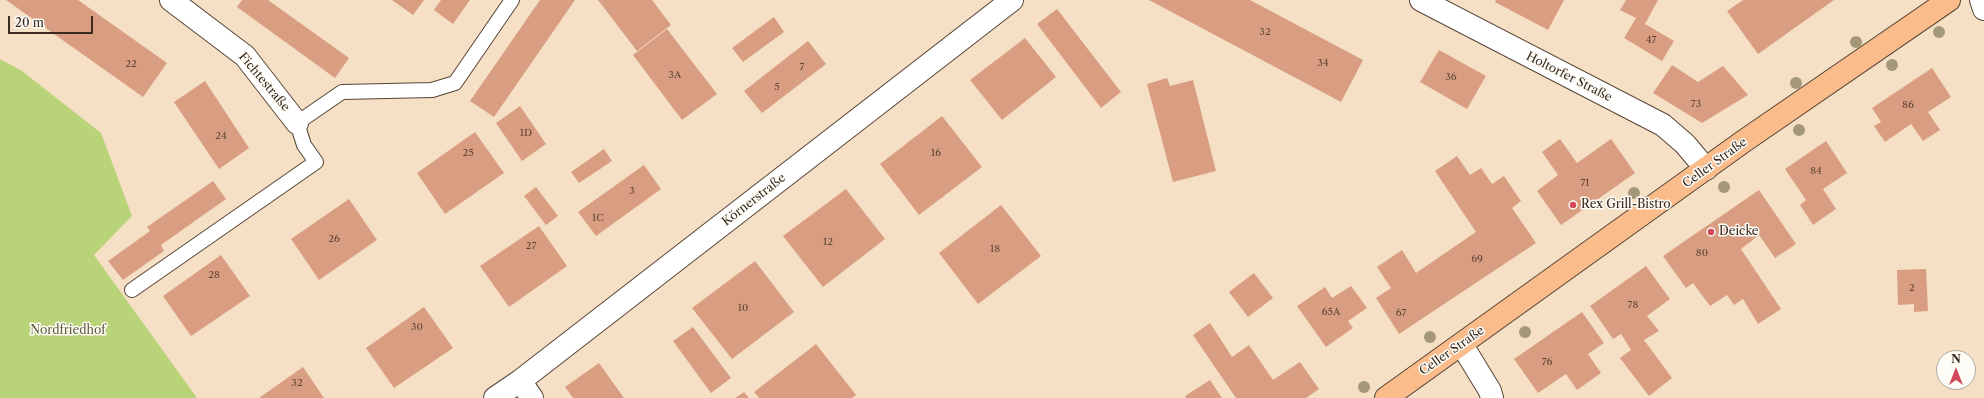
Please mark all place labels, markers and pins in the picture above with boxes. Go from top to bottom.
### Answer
place label: Rex Grill-Bistro [1581,198,1671,212]
marker: Rex Grill-Bistro [1568,200,1578,210]
place label: Deicke [1719,225,1759,239]
marker: Deicke [1706,227,1716,237]

